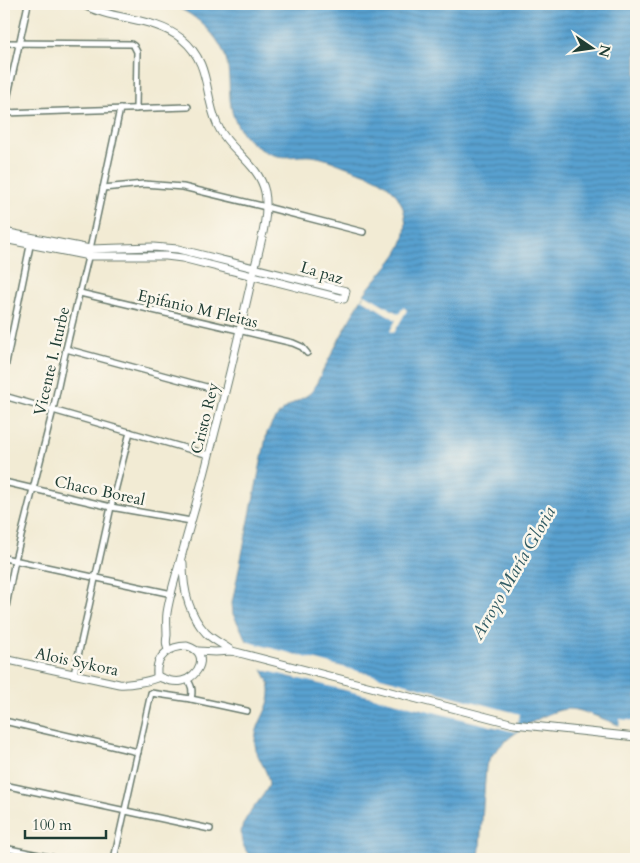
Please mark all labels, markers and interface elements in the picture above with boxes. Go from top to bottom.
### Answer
north arrow [568,22,618,72]
text: N [594,43,615,59]
street label: La paz [298,256,346,290]
street label: Epifanio M Fleitas [135,284,260,334]
street label: Vicente I. Iturbe [29,305,75,418]
street label: Cristo Rey [185,380,225,456]
street label: Chaco Boreal [53,471,147,511]
water label: Arroyo María Gloria [465,502,562,645]
street label: Alois Sykora [33,642,121,682]
scale bar [25,808,106,840]
text: 100 m [32,815,72,835]

